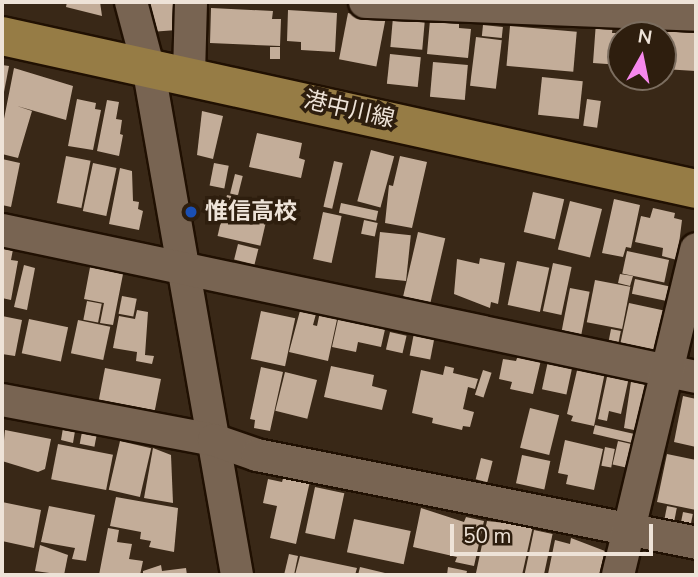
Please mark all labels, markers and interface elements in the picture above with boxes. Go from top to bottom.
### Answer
north arrow [607,21,677,91]
text: N [636,23,654,51]
street label: 港中川線 [301,86,397,134]
place label: 惟信高校 [205,198,297,226]
marker: 惟信高校 [183,204,199,220]
scale bar [453,510,656,554]
text: 50 m [463,522,512,550]

